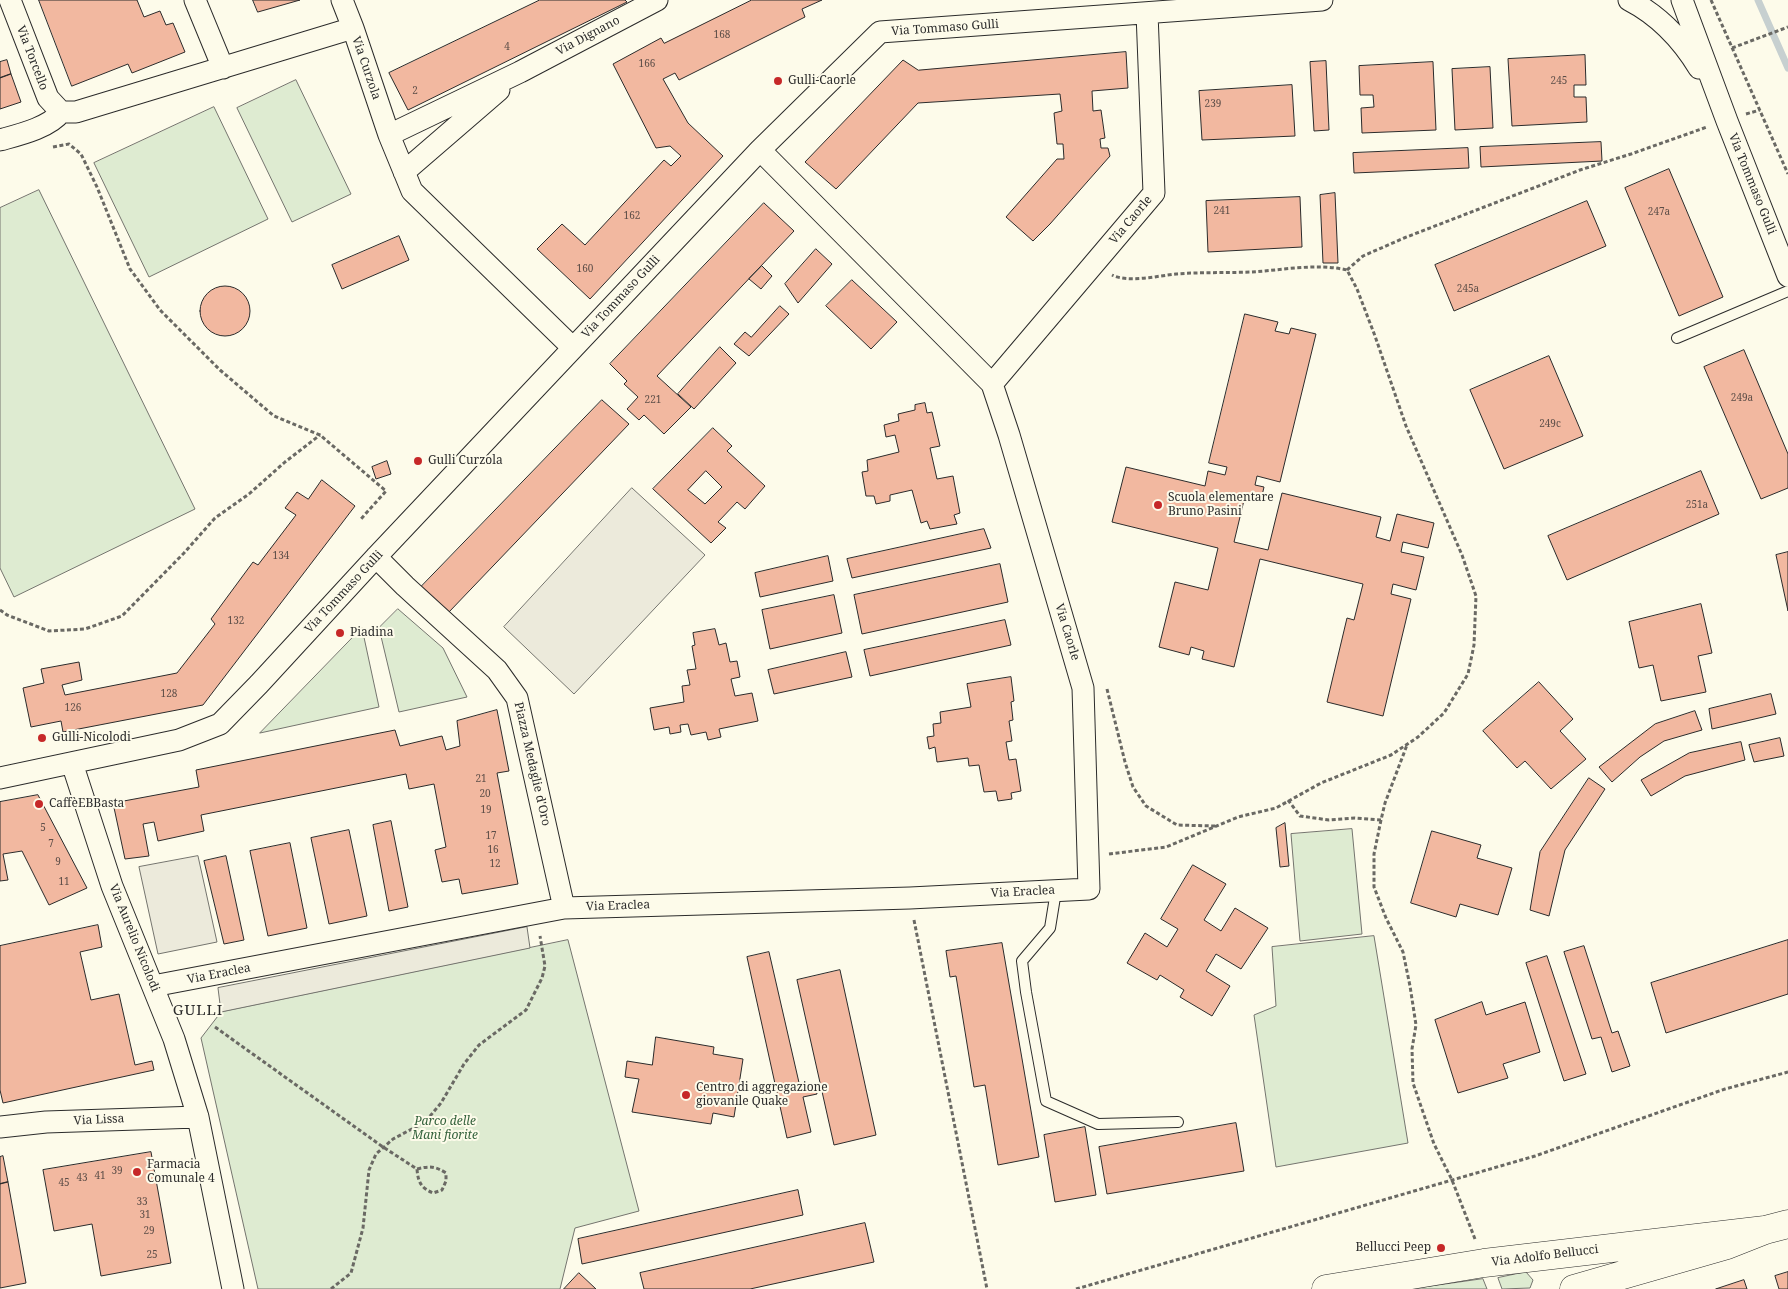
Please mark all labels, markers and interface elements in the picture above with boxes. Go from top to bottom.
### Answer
street label: Via Dignano [554,13,622,59]
street label: Via Tommaso Gulli [891,17,999,39]
street label: Via Torcello [13,24,51,92]
house number: 168 [714,29,730,41]
street label: Via Curzola [348,34,384,102]
house number: 4 [504,41,510,53]
house number: 166 [639,58,655,70]
place label: Gulli-Caorle [788,74,856,88]
marker: Gulli-Caorle [772,75,784,87]
house number: 245 [1551,75,1567,87]
house number: 2 [412,85,418,97]
house number: 239 [1205,98,1221,110]
street label: Via Tommaso Gulli [1725,131,1779,237]
street label: Via Caorle [1107,193,1155,247]
house number: 241 [1214,205,1230,217]
house number: 247a [1648,206,1670,218]
house number: 162 [624,210,640,222]
street label: Via Tommaso Gulli [579,253,663,341]
house number: 160 [577,263,593,275]
house number: 245a [1457,283,1479,295]
house number: 249a [1731,392,1753,404]
house number: 221 [645,394,661,406]
house number: 249c [1539,418,1561,430]
place label: Gulli Curzola [428,454,503,468]
marker: Gulli Curzola [412,455,424,467]
place label: Scuola elementare Bruno Pasini [1168,491,1274,519]
marker: Scuola elementare Bruno Pasini [1152,499,1164,511]
house number: 251a [1686,499,1708,511]
street label: Via Tommaso Gulli [302,548,386,636]
house number: 134 [273,550,289,562]
street label: Via Caorle [1052,602,1082,662]
house number: 132 [228,615,244,627]
place label: Piadina [350,626,394,640]
marker: Piadina [334,627,346,639]
house number: 128 [161,688,177,700]
street label: Piazza Medaglie d'Oro [511,701,553,827]
house number: 126 [65,702,81,714]
place label: Gulli-Nicolodi [52,731,131,745]
marker: Gulli-Nicolodi [36,732,48,744]
house number: 21 [475,773,487,785]
house number: 20 [479,788,491,800]
place label: CaffèEBBasta [49,797,124,811]
marker: CaffèEBBasta [33,798,45,810]
house number: 19 [480,804,492,816]
house number: 5 [40,822,46,834]
house number: 17 [485,830,497,842]
house number: 7 [48,838,54,850]
house number: 16 [487,844,499,856]
house number: 9 [55,856,61,868]
house number: 12 [489,858,501,870]
house number: 11 [58,876,70,888]
street label: Via Aurelio Nicolodi [106,882,162,994]
street label: Via Eraclea [991,883,1055,901]
street label: Via Eraclea [586,898,650,914]
street label: Via Eraclea [186,961,252,987]
district label: GULLI [172,1002,224,1020]
place label: Centro di aggregazione giovanile Quake [696,1081,828,1109]
marker: Centro di aggregazione giovanile Quake [680,1089,692,1101]
street label: Via Lissa [73,1111,125,1129]
park label: Parco delle Mani fiorite [412,1115,478,1143]
place label: Farmacia Comunale 4 [147,1158,215,1186]
house number: 39 [111,1165,123,1177]
marker: Farmacia Comunale 4 [131,1166,143,1178]
house number: 41 [94,1170,106,1182]
house number: 43 [76,1172,88,1184]
house number: 45 [58,1177,70,1189]
house number: 33 [136,1196,148,1208]
house number: 31 [139,1209,151,1221]
house number: 29 [143,1225,155,1237]
place label: Bellucci Peep [1355,1241,1431,1255]
marker: Bellucci Peep [1435,1242,1447,1254]
street label: Via Adolfo Bellucci [1491,1242,1599,1270]
house number: 25 [146,1249,158,1261]

